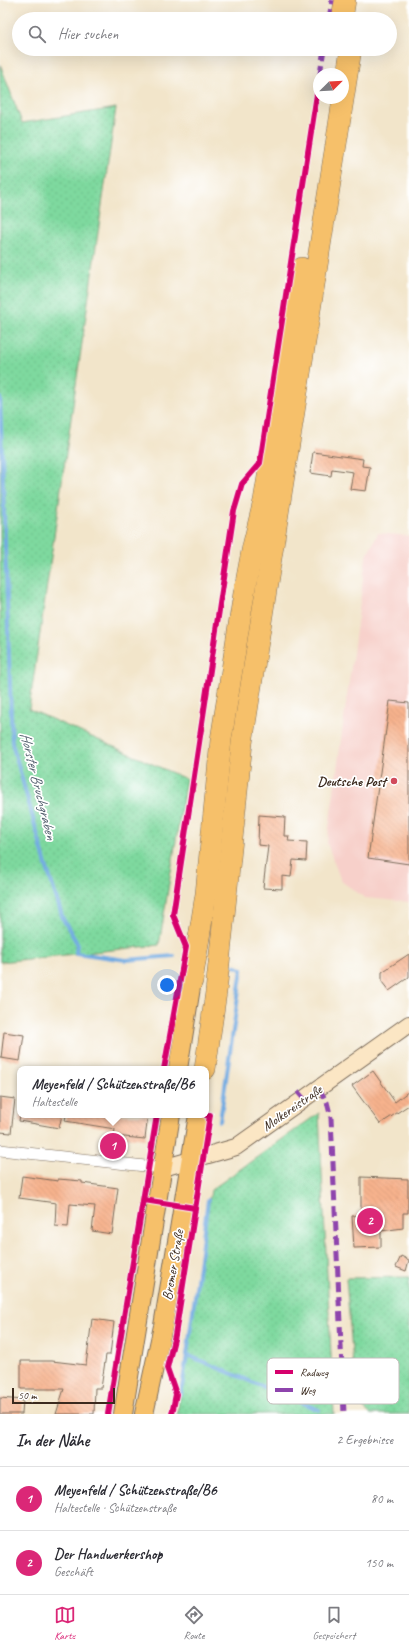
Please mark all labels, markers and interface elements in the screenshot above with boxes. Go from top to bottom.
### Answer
search box [12,12,397,56]
icon: search [26,23,48,45]
text: Hier suchen [58,25,118,44]
north arrow [313,68,349,104]
water label: Horster Bruchgraben [15,730,61,843]
place label: Deutsche Post [317,773,388,790]
marker: Deutsche Post [389,776,399,786]
your location [157,975,177,995]
popup [17,1066,209,1118]
text: Meyenfeld / Schützenstraße/B6 [32,1075,194,1094]
street label: Molkereistraße [259,1080,326,1135]
text: Haltestelle [32,1094,77,1110]
pin: 1 [100,1131,126,1161]
pin: 2 [357,1206,383,1236]
street label: Bremer Straße [158,1227,188,1301]
legend [267,1358,399,1404]
text: Radweg [300,1365,329,1379]
text: Weg [300,1383,317,1397]
scale bar [12,1386,115,1405]
text: 50 m [18,1388,37,1402]
text: In der Nähe [16,1430,89,1451]
text: 2 Ergebnisse [337,1432,393,1448]
text: Meyenfeld / Schützenstraße/B6 [54,1481,217,1500]
text: 1 [26,1491,32,1507]
text: 80 m [371,1491,393,1507]
text: Haltestelle · Schützenstraße [54,1500,176,1516]
text: Der Handwerkershop [54,1545,162,1564]
text: 2 [26,1555,32,1571]
text: 150 m [365,1555,393,1571]
text: Geschäft [54,1564,93,1580]
tab: Karte [54,1604,76,1642]
tab: Route [183,1604,205,1642]
tab: Gespeichert [312,1604,355,1642]

